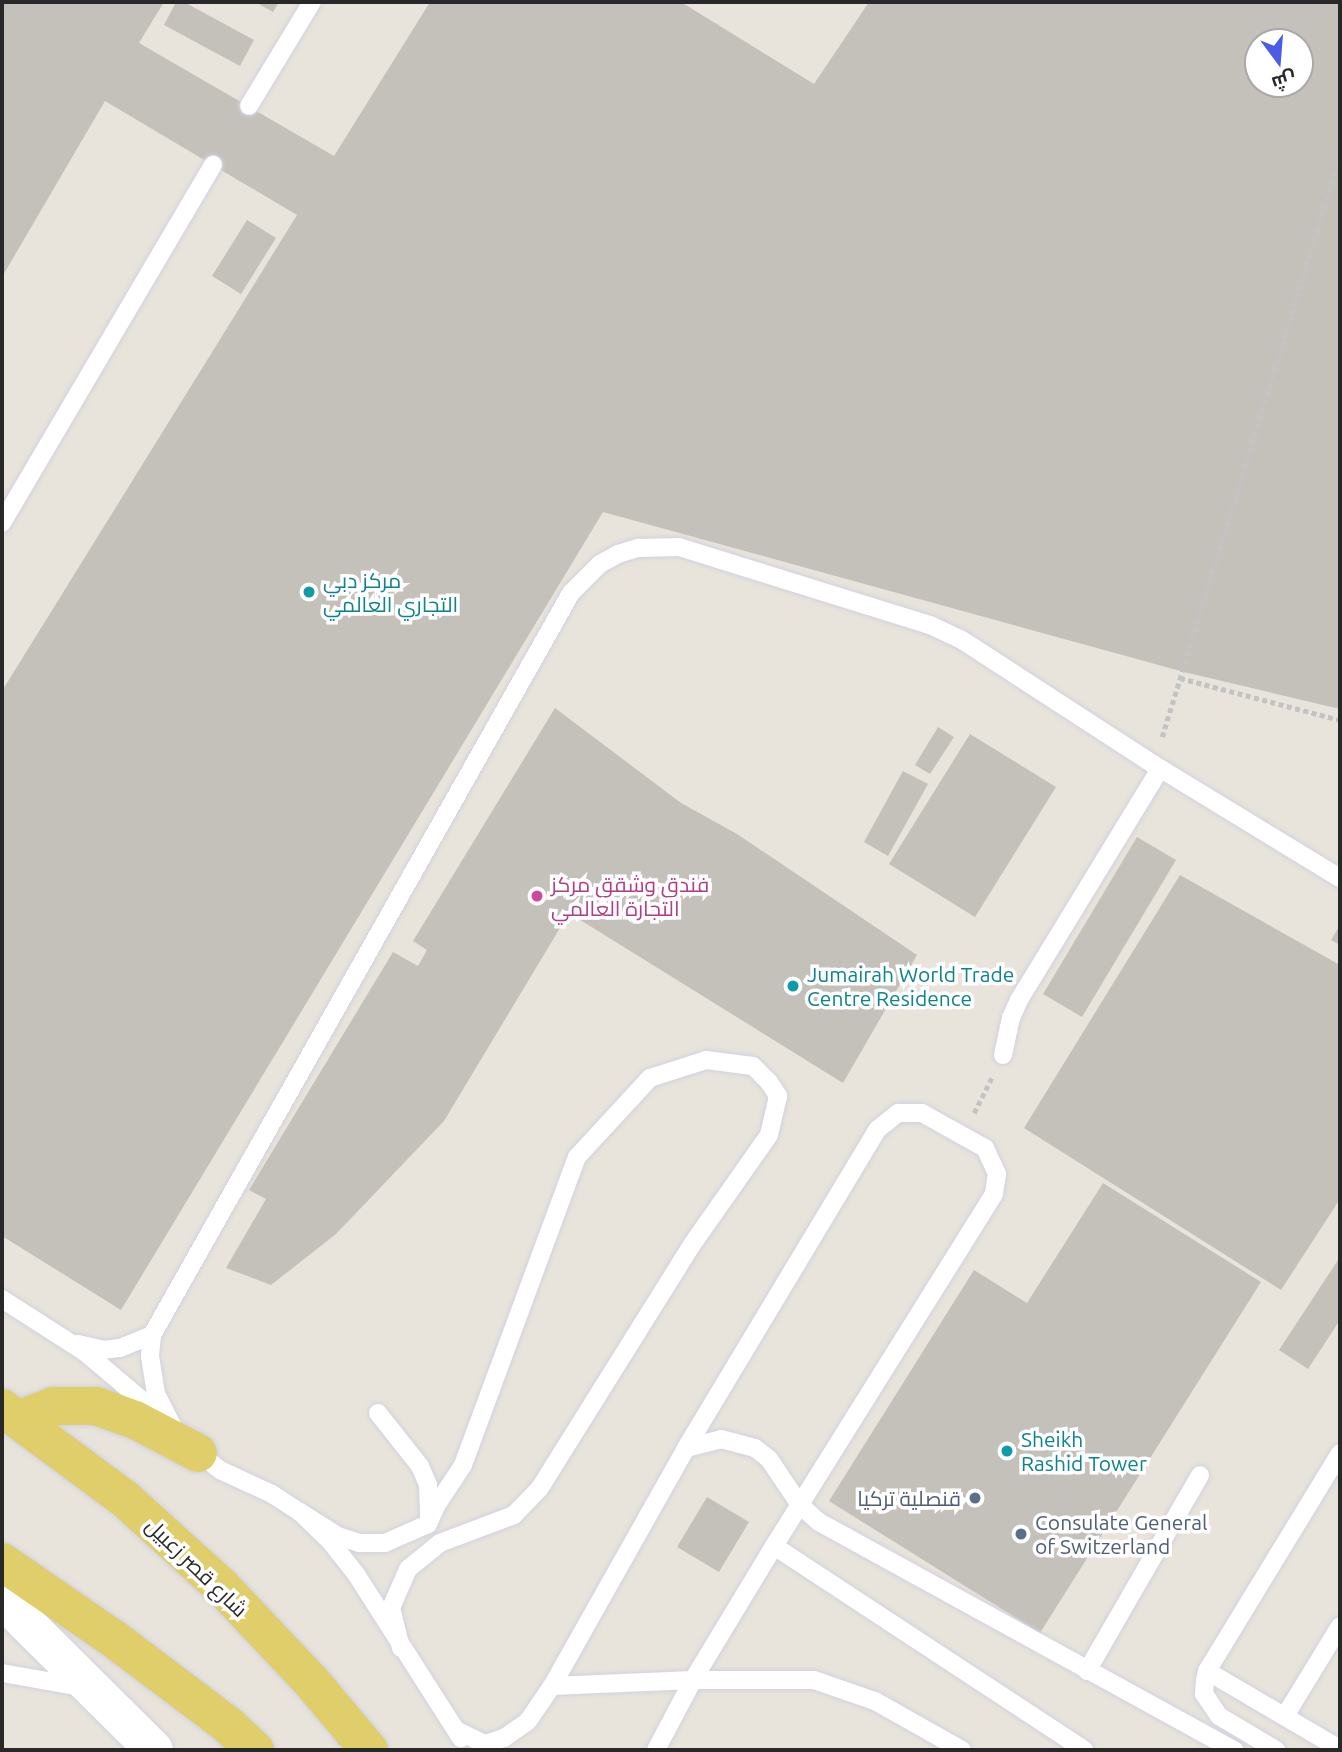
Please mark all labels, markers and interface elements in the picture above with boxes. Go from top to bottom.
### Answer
north arrow [1244,28,1314,98]
text: ش [1269,67,1299,95]
place label: مركز دبي التجاري العالمي [323,567,458,617]
marker: مركز دبي التجاري العالمي [301,584,317,600]
place label: فندق وشقق مركز التجارة العالمي [551,871,709,921]
marker: فندق وشقق مركز التجارة العالمي [529,888,545,904]
place label: Jumairah World Trade Centre Residence [807,961,1014,1011]
marker: Jumairah World Trade Centre Residence [785,978,801,994]
place label: Sheikh Rashid Tower [1021,1426,1147,1476]
marker: Sheikh Rashid Tower [999,1443,1015,1459]
place label: قنصلية تركيا [857,1485,961,1511]
marker: قنصلية تركيا [967,1490,983,1506]
place label: Consulate General of Switzerland [1035,1509,1208,1559]
street label: شارع قصر زعبيل [141,1512,253,1622]
marker: Consulate General of Switzerland [1013,1526,1029,1542]

